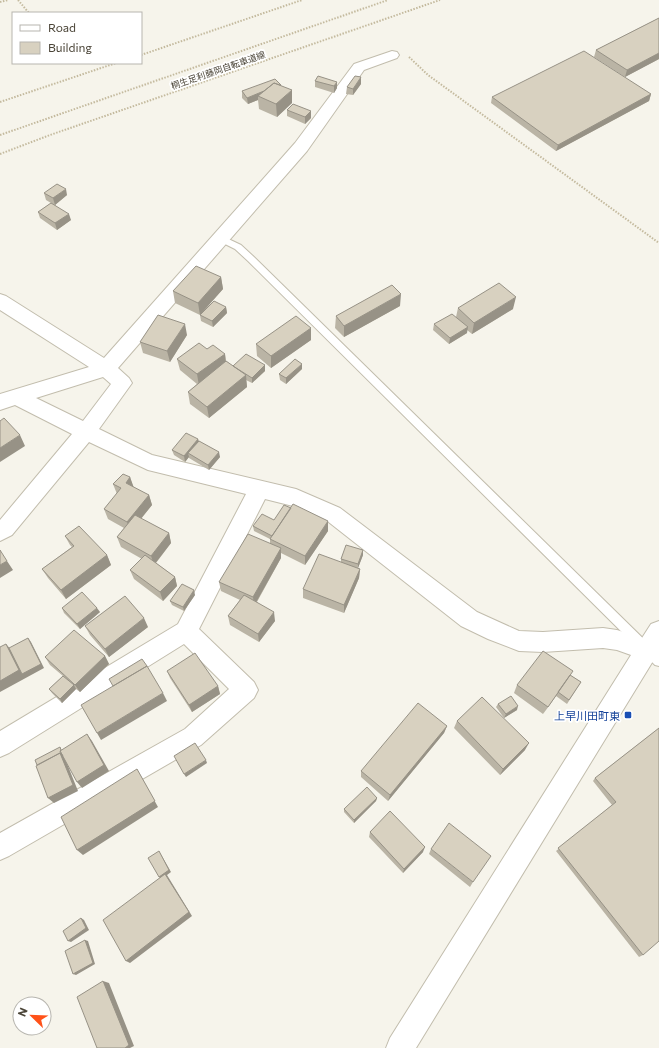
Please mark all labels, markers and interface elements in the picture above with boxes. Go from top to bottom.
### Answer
legend [12,12,142,64]
text: Road [48,20,76,34]
text: Building [48,40,92,54]
street label: 桐生足利藤岡自転車道線 [169,48,268,91]
place label: 上早川田町東 [554,709,620,722]
marker: 上早川田町東 [623,710,633,720]
north arrow [12,996,52,1036]
text: N [15,1006,30,1018]

